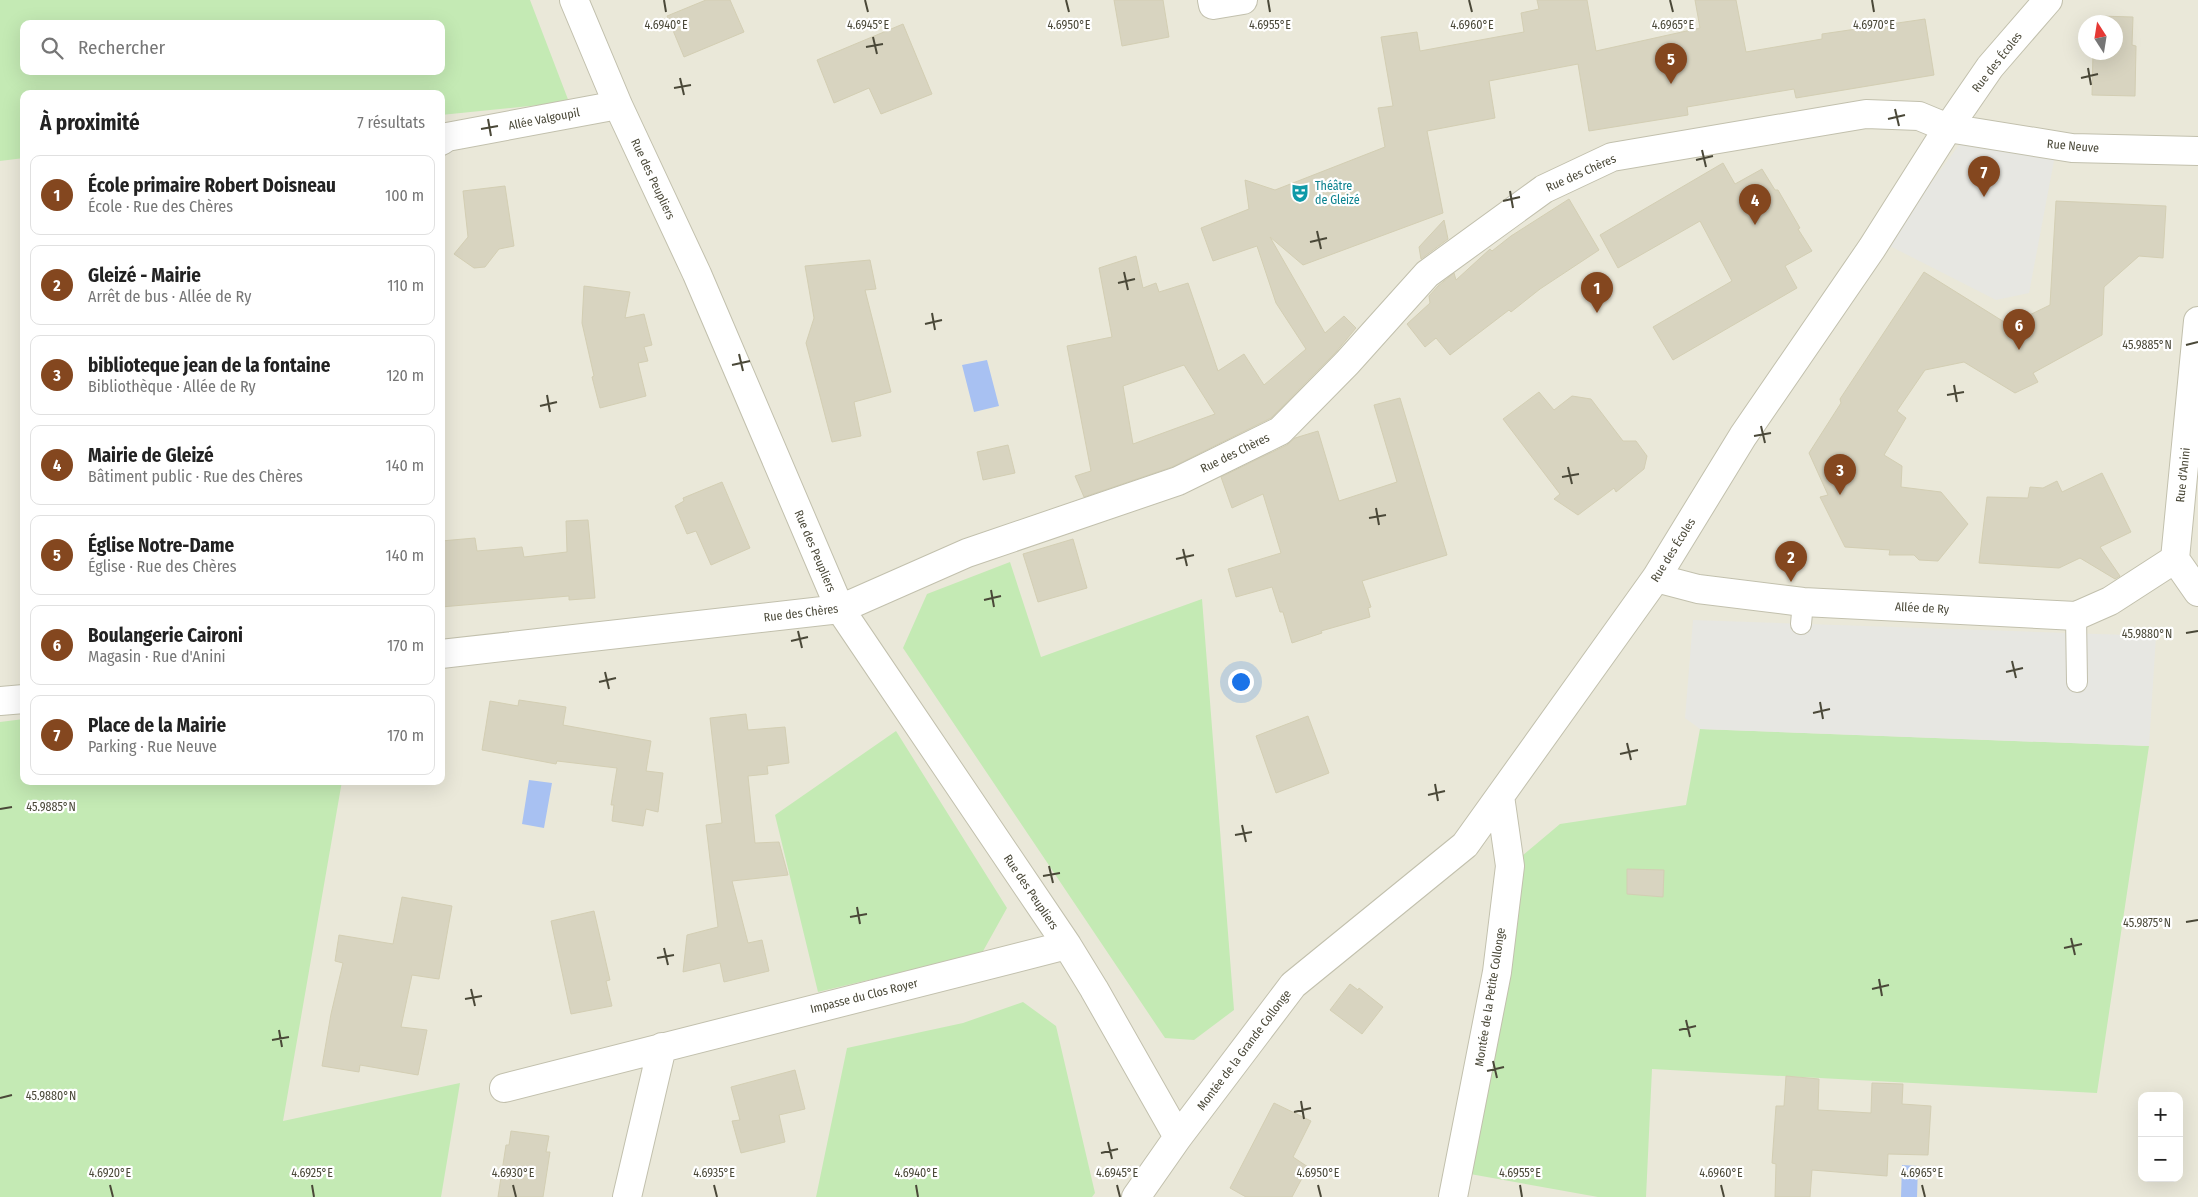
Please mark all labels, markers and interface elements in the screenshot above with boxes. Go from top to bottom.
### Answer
north arrow [2078,15,2123,60]
text: 4.6940°E [644,18,688,32]
text: 4.6945°E [847,18,889,32]
text: 4.6950°E [1048,18,1091,32]
text: 4.6955°E [1249,18,1291,32]
text: 4.6960°E [1450,18,1494,32]
text: 4.6965°E [1652,18,1695,32]
text: 4.6970°E [1853,18,1895,32]
search box [20,20,445,75]
street label: Rue des Écoles [1968,28,2025,95]
icon: search [38,34,66,62]
text: Rechercher [78,36,165,59]
pin: 5 [1655,43,1687,84]
street label: Allée Valgoupil [507,105,581,133]
text: À proximité [40,110,140,136]
text: 7 résultats [357,113,425,132]
street label: Rue des Peupliers [628,136,678,222]
street label: Rue Neuve [2046,137,2100,155]
street label: Rue des Chères [1544,151,1618,195]
pin: 7 [1968,156,2000,197]
text: École primaire Robert Doisneau [88,174,336,197]
place label: Théâtre de Gleizé [1315,179,1360,207]
theatre icon: Théâtre de Gleizé [1289,182,1311,204]
pin: 4 [1739,184,1771,225]
text: 1 [54,186,60,205]
text: 100 m [385,186,424,205]
text: École · Rue des Chères [88,197,233,216]
text: Gleizé - Mairie [88,264,201,287]
pin: 1 [1581,272,1613,313]
text: 2 [53,276,61,295]
text: 110 m [387,276,424,295]
text: Arrêt de bus · Allée de Ry [88,287,251,306]
pin: 6 [2003,309,2035,350]
text: 45.9885°N [2122,338,2172,352]
text: biblioteque jean de la fontaine [88,354,330,377]
text: 3 [53,366,61,385]
text: 120 m [386,366,424,385]
text: Bibliothèque · Allée de Ry [88,377,256,396]
street label: Rue des Chères [1198,430,1272,476]
text: Mairie de Gleizé [88,444,214,467]
street label: Rue d'Anini [2173,447,2193,503]
pin: 3 [1824,454,1856,495]
text: 4 [53,456,61,475]
text: 140 m [386,456,424,475]
text: Bâtiment public · Rue des Chères [88,467,303,486]
street label: Rue des Peupliers [791,508,839,594]
street label: Rue des Écoles [1647,515,1698,585]
text: Église Notre-Dame [88,534,234,557]
pin: 2 [1775,541,1807,582]
text: 5 [53,546,61,565]
text: 140 m [386,546,424,565]
text: Église · Rue des Chères [88,557,237,576]
street label: Allée de Ry [1894,600,1950,616]
street label: Rue des Chères [763,601,839,625]
text: Boulangerie Caironi [88,624,243,647]
text: 45.9880°N [2122,627,2172,641]
text: 6 [53,636,61,655]
text: 170 m [387,636,424,655]
text: Magasin · Rue d'Anini [88,647,226,666]
your location [1228,669,1254,695]
text: Place de la Mairie [88,714,226,737]
text: 7 [54,726,60,745]
text: 170 m [387,726,424,745]
text: Parking · Rue Neuve [88,737,217,756]
text: 45.9885°N [26,800,76,814]
street label: Rue des Peupliers [1001,852,1061,932]
text: 45.9875°N [2123,916,2171,930]
street label: Montée de la Petite Collonge [1472,927,1508,1067]
street label: Impasse du Clos Royer [809,976,920,1016]
street label: Montée de la Grande Collonge [1194,987,1294,1113]
text: 45.9880°N [26,1089,76,1103]
map controls [2138,1092,2183,1182]
button: + [2138,1092,2183,1137]
button: − [2138,1137,2183,1182]
text: 4.6920°E [89,1166,132,1180]
text: 4.6925°E [291,1166,333,1180]
text: 4.6930°E [492,1166,535,1180]
text: 4.6935°E [693,1166,735,1180]
text: 4.6940°E [894,1166,938,1180]
text: 4.6945°E [1096,1166,1138,1180]
text: 4.6950°E [1297,1166,1340,1180]
text: 4.6955°E [1499,1166,1541,1180]
text: 4.6960°E [1699,1166,1743,1180]
text: 4.6965°E [1901,1166,1944,1180]

